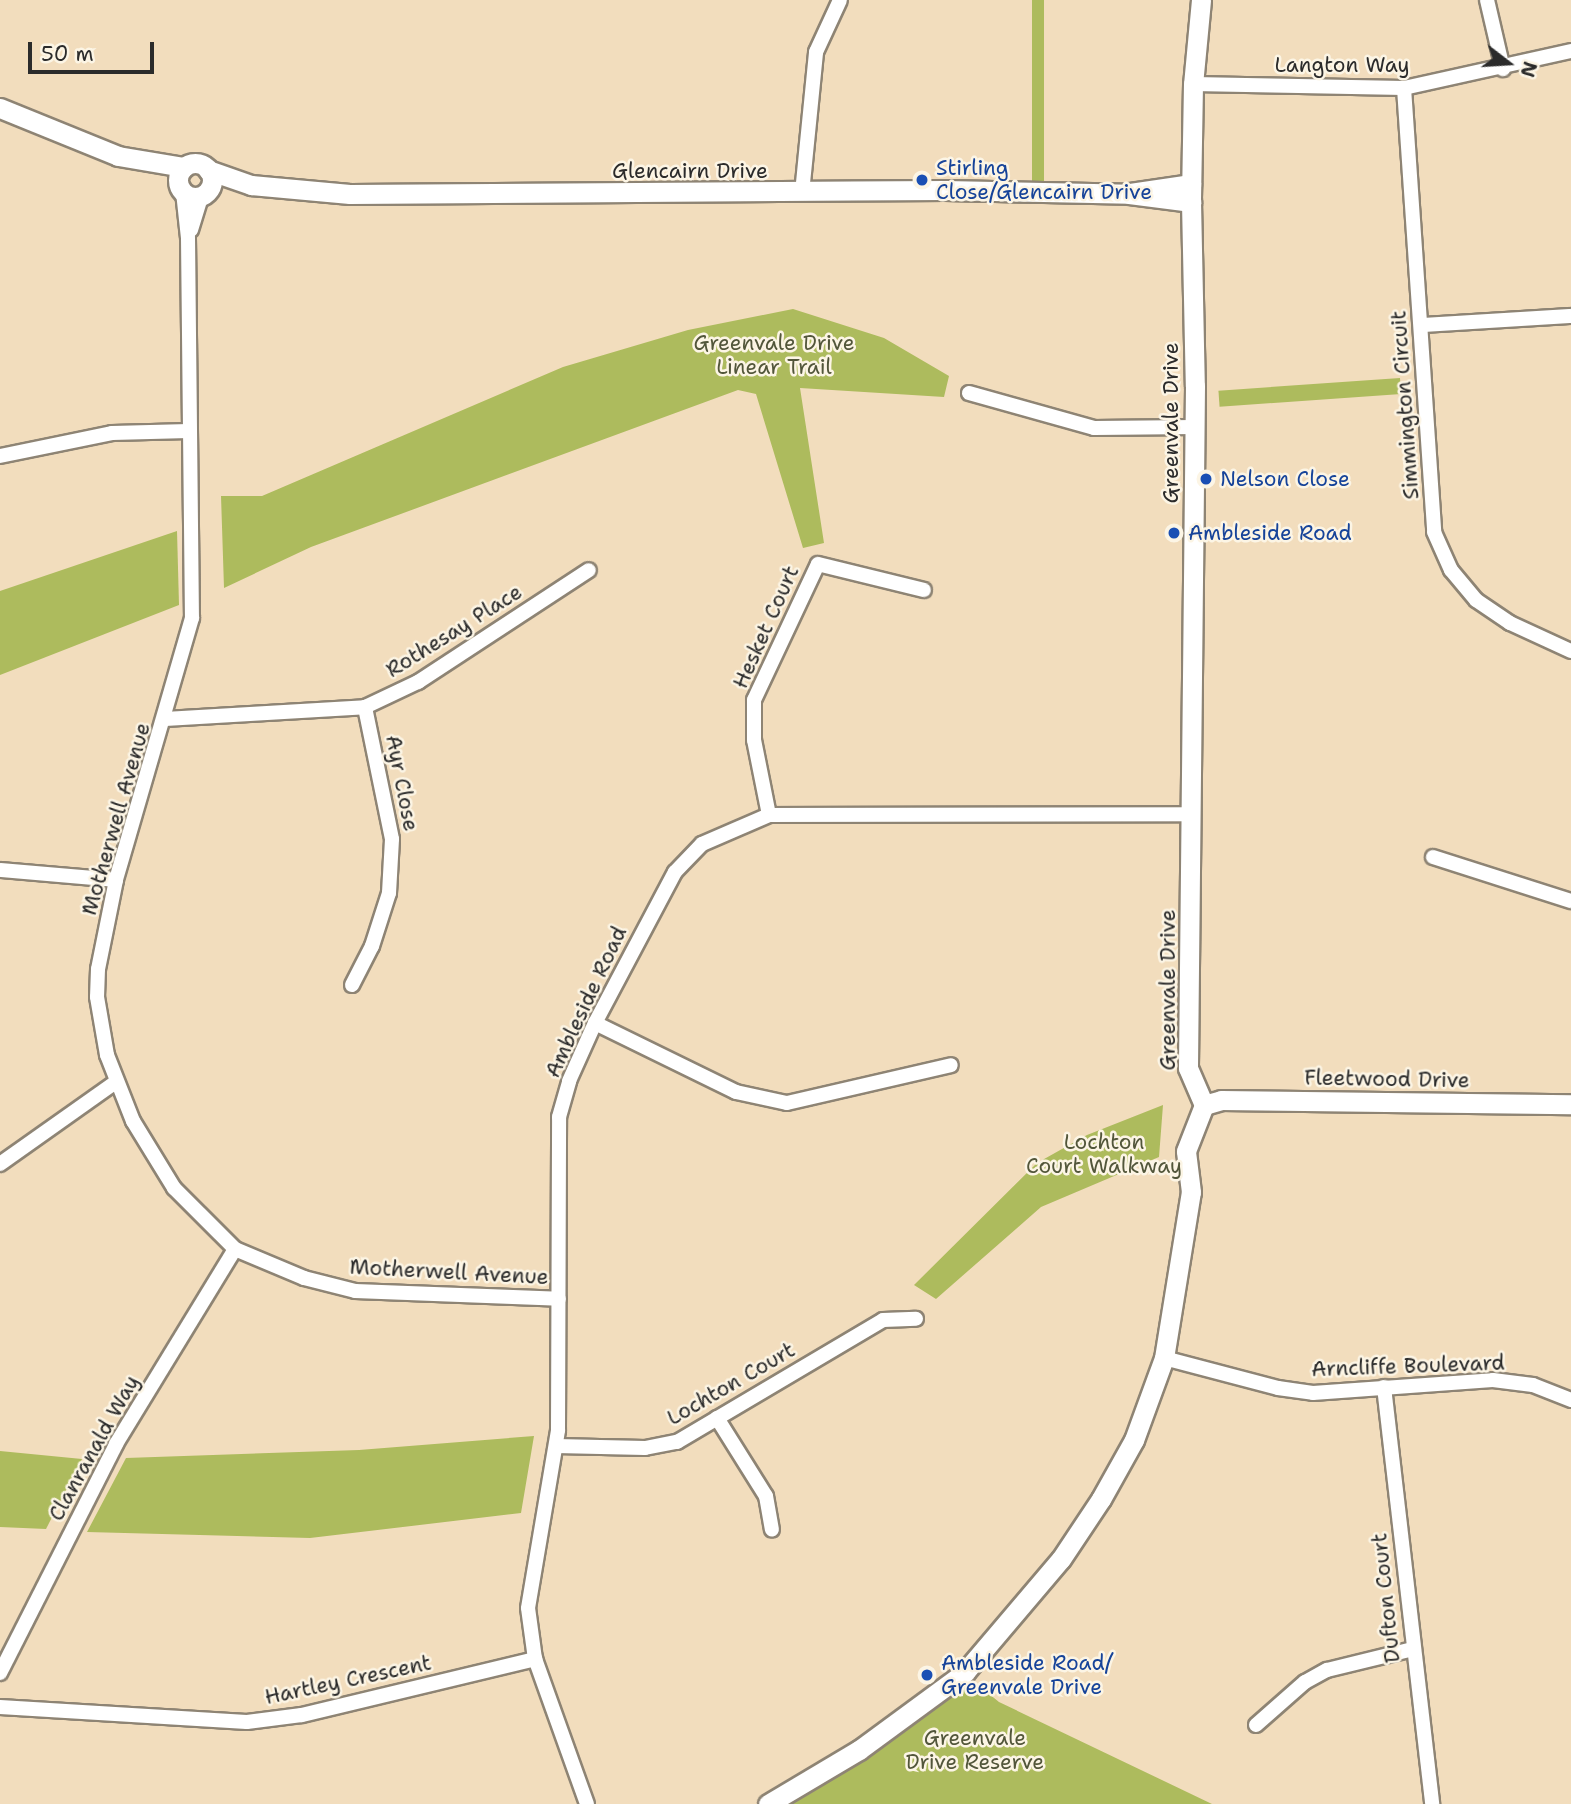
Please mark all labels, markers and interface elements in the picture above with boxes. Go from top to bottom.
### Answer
scale bar [32,28,158,72]
north arrow [1473,28,1543,98]
text: 50 m [41,40,94,68]
street label: Langton Way [1274,52,1410,78]
text: N [1514,58,1543,80]
place label: Stirling Close/Glencairn Drive [936,155,1152,205]
street label: Glencairn Drive [612,158,768,184]
marker: Stirling Close/Glencairn Drive [914,172,930,188]
street label: Simmington Circuit [1386,310,1424,500]
park label: Greenvale Drive Linear Trail [693,330,855,380]
street label: Greenvale Drive [1158,342,1184,504]
place label: Nelson Close [1220,466,1350,492]
marker: Nelson Close [1198,471,1214,487]
place label: Ambleside Road [1188,520,1352,546]
marker: Ambleside Road [1166,525,1182,541]
street label: Hesket Court [728,562,804,692]
street label: Rothesay Place [381,579,527,683]
street label: Motherwell Avenue [76,720,156,918]
street label: Ayr Close [380,733,424,833]
street label: Greenvale Drive [1155,909,1181,1071]
street label: Ambleside Road [540,922,632,1082]
street label: Fleetwood Drive [1304,1065,1470,1093]
park label: Lochton Court Walkway [1026,1129,1182,1179]
street label: Motherwell Avenue [349,1254,549,1290]
street label: Lochton Court [663,1337,799,1431]
street label: Arncliffe Boulevard [1311,1350,1505,1382]
street label: Clanranald Way [44,1371,144,1525]
street label: Dufton Court [1367,1532,1405,1664]
street label: Hartley Crescent [263,1650,433,1710]
place label: Ambleside Road/ Greenvale Drive [941,1650,1112,1700]
marker: Ambleside Road/ Greenvale Drive [919,1667,935,1683]
park label: Greenvale Drive Reserve [906,1725,1044,1775]

